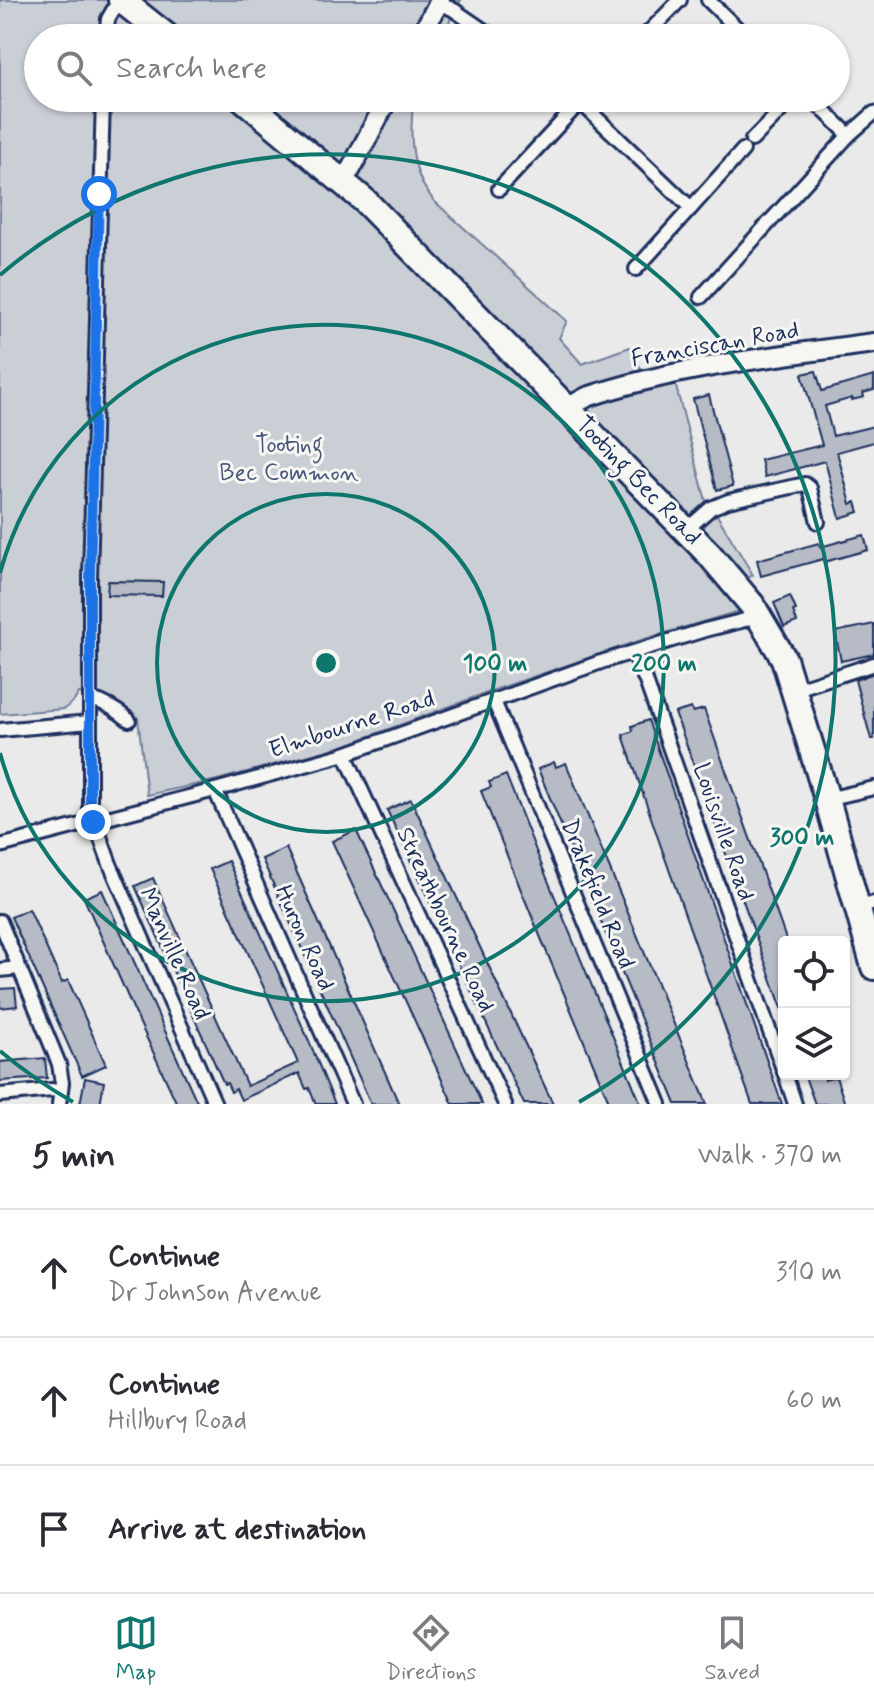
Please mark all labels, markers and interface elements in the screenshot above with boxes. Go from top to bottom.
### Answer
search box [24,24,850,112]
icon: search [52,46,96,90]
text: Search here [116,49,267,88]
route start [81,176,117,212]
street label: Franciscan Road [629,315,801,375]
street label: Tooting Bec Road [566,410,708,555]
park label: Tooting Bec Common [219,430,359,489]
centre of rings [312,649,340,677]
text: 100 m [463,649,527,680]
text: 200 m [631,649,697,680]
street label: Elmbourne Road [265,684,439,766]
street label: Louisville Road [685,759,761,905]
route end [75,804,111,840]
street label: Drakefield Road [553,814,641,974]
street label: Streathbourne Road [389,822,501,1018]
text: 300 m [770,823,834,854]
street label: Huron Road [267,880,341,996]
street label: Manville Road [131,883,217,1025]
map controls [778,936,850,1080]
button: locate [778,936,850,1008]
button: layers [778,1008,850,1080]
text: 5 min [32,1134,115,1179]
text: Walk · 370 m [698,1139,842,1173]
text: Continue [108,1237,220,1276]
icon: ahead [32,1251,76,1295]
text: 310 m [776,1256,842,1290]
text: Dr Johnson Avenue [108,1276,322,1310]
text: Continue [108,1365,220,1404]
icon: ahead [32,1379,76,1423]
text: 60 m [786,1384,842,1418]
text: Hillbury Road [108,1404,247,1438]
icon: arrive [32,1507,76,1551]
text: Arrive at destination [108,1510,366,1549]
tab: Map [114,1611,158,1687]
tab: Directions [386,1611,476,1687]
tab: Saved [704,1611,760,1687]

